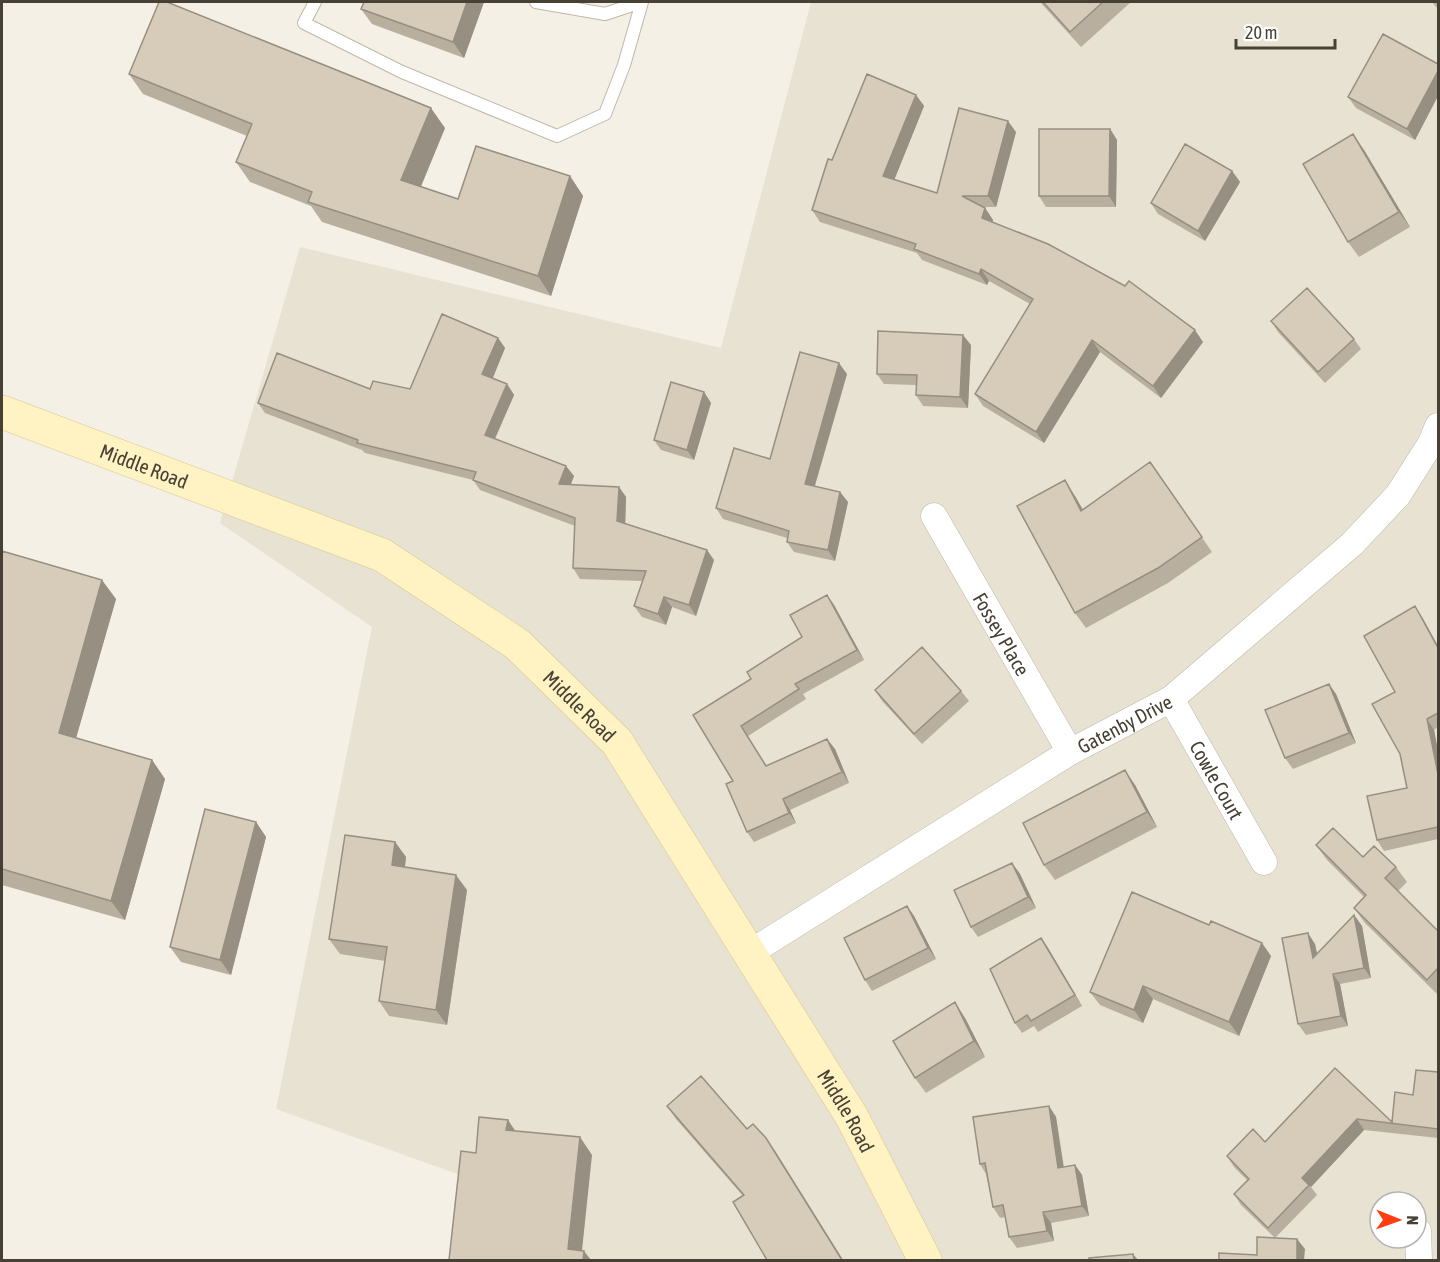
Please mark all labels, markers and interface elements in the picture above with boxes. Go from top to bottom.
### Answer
scale bar [1236,12,1335,50]
text: 20 m [1245,22,1277,43]
street label: Middle Road [97,439,191,493]
street label: Fossey Place [969,588,1035,679]
street label: Middle Road [539,665,621,746]
street label: Gatenby Drive [1073,689,1176,758]
street label: Cowle Court [1186,736,1249,823]
street label: Middle Road [813,1065,879,1156]
north arrow [1368,1190,1428,1250]
text: N [1404,1215,1422,1225]

